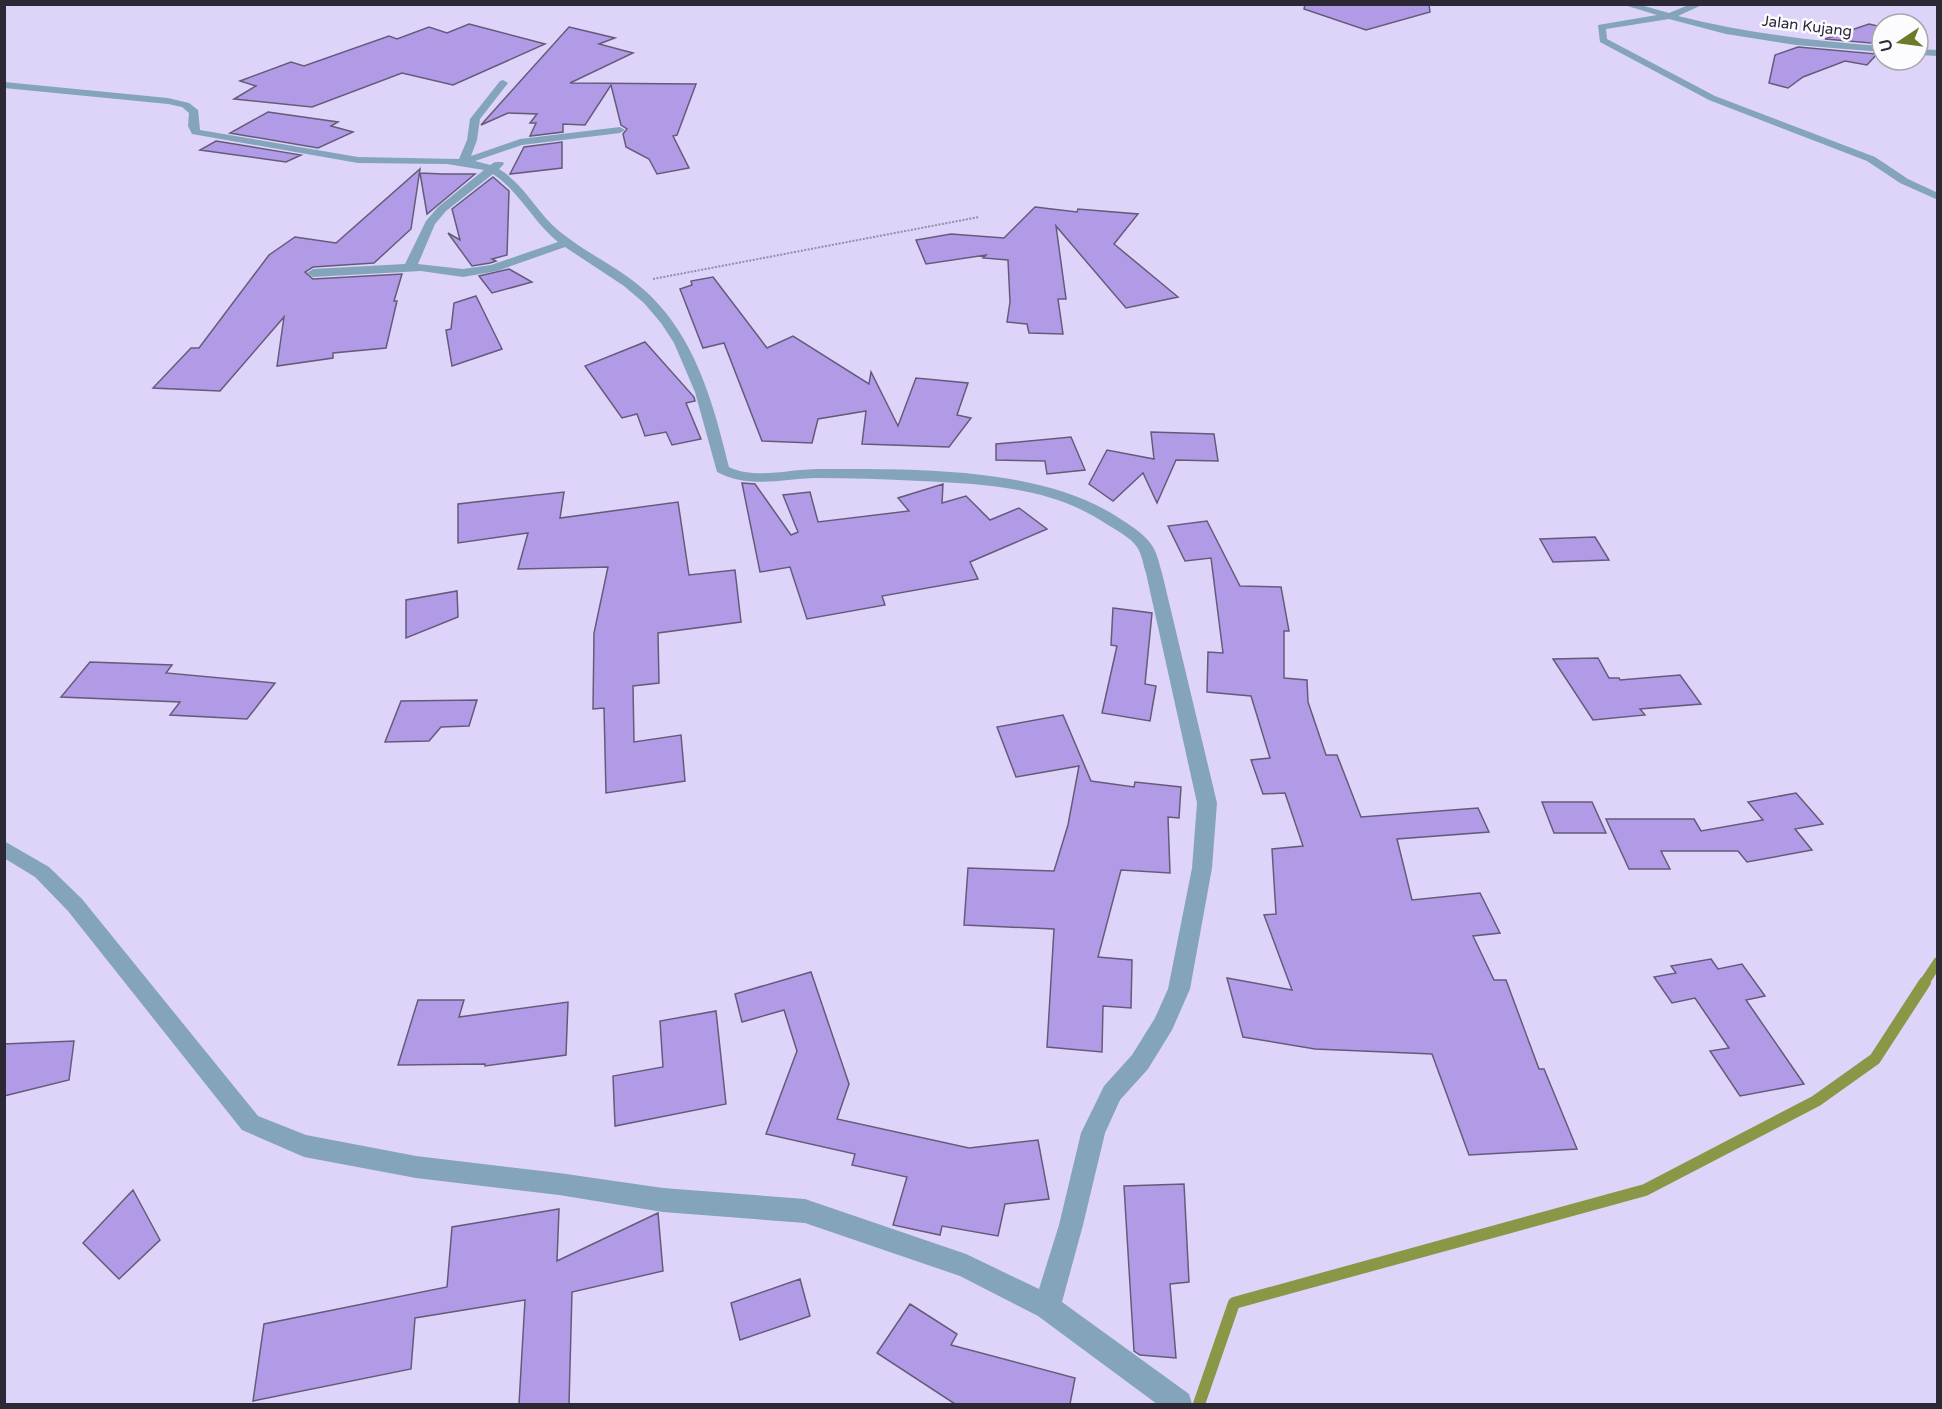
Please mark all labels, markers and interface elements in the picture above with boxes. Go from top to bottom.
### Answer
street label: Jalan Kujang [1761,12,1853,40]
north arrow [1870,12,1930,72]
text: U [1875,37,1897,53]

